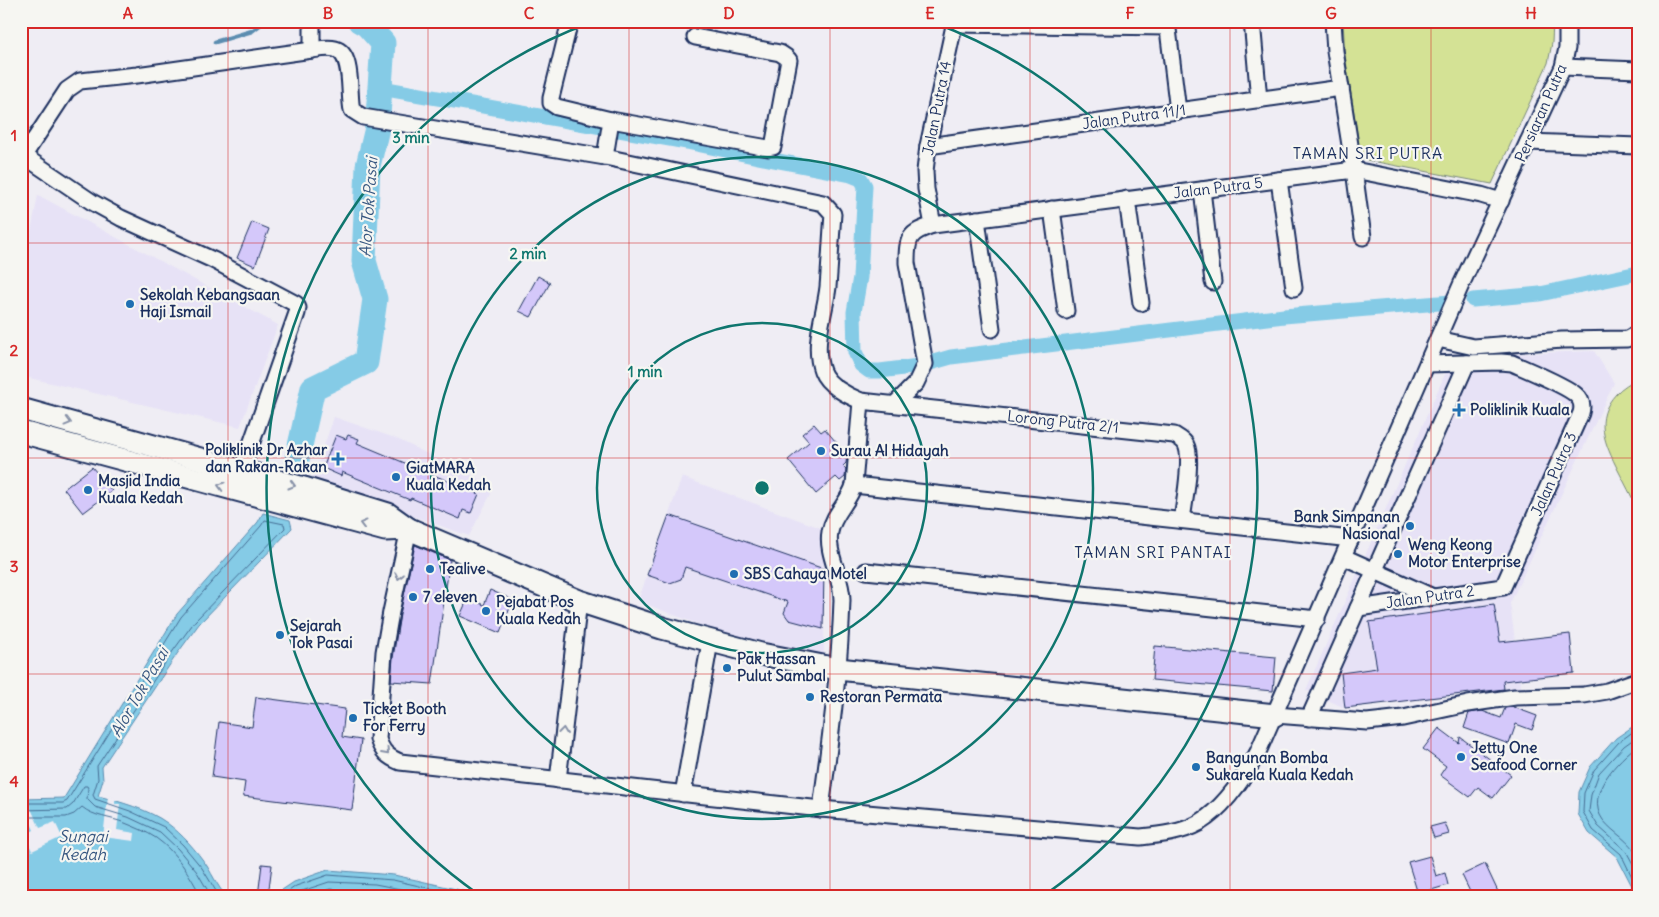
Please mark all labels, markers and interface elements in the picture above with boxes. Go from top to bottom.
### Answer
text: A [123,3,133,23]
text: B [323,3,334,23]
text: C [524,3,535,23]
text: D [723,3,735,23]
text: E [925,3,935,23]
text: F [1125,3,1135,23]
text: G [1325,3,1337,23]
text: H [1525,3,1537,23]
street label: Jalan Putra 14 [918,59,955,157]
street label: Persiaran Putra [1510,60,1571,165]
street label: Jalan Putra 11/1 [1081,100,1187,133]
text: 1 [11,125,17,145]
text: 3 min [392,128,430,147]
district label: TAMAN SRI PUTRA [1293,143,1443,163]
water label: Alor Tok Pasai [355,154,382,257]
street label: Jalan Putra 5 [1172,173,1264,202]
text: 2 min [510,244,547,263]
place label: Sekolah Kebangsaan Haji Ismail [140,285,280,321]
marker: Sekolah Kebangsaan Haji Ismail [124,298,136,310]
text: 2 [10,340,19,360]
text: 1 min [628,362,663,381]
place label: Poliklinik Kuala [1470,400,1570,419]
marker: Poliklinik Kuala [1452,403,1466,417]
street label: Lorong Putra 2/1 [1006,406,1120,437]
one-way arrow [64,416,73,427]
street label: Jalan Putra 3 [1527,429,1580,519]
place label: Poliklinik Dr Azhar dan Rakan-Rakan [205,440,328,476]
place label: Surau Al Hidayah [831,441,949,461]
marker: Surau Al Hidayah [815,445,827,457]
marker: Poliklinik Dr Azhar dan Rakan-Rakan [331,452,345,466]
place label: GiatMARA Kuala Kedah [406,458,491,494]
place label: Masjid India Kuala Kedah [98,471,183,507]
marker: GiatMARA Kuala Kedah [390,471,402,483]
one-way arrow [288,479,296,489]
centre of rings [753,479,771,497]
one-way arrow [217,481,225,491]
marker: Masjid India Kuala Kedah [82,484,94,496]
place label: Bank Simpanan Nasional [1294,507,1400,543]
one-way arrow [359,519,368,530]
marker: Bank Simpanan Nasional [1404,520,1416,532]
place label: Weng Keong Motor Enterprise [1408,535,1521,572]
district label: TAMAN SRI PANTAI [1074,542,1232,562]
marker: Weng Keong Motor Enterprise [1392,548,1404,560]
text: 3 [9,556,19,576]
place label: Tealive [440,559,486,578]
marker: Tealive [424,563,436,575]
place label: SBS Cahaya Motel [744,564,867,584]
marker: SBS Cahaya Motel [728,568,740,580]
one-way arrow [394,572,405,581]
street label: Jalan Putra 2 [1384,581,1476,612]
place label: 7 eleven [423,587,478,606]
marker: 7 eleven [407,591,419,603]
place label: Pejabat Pos Kuala Kedah [496,592,581,628]
marker: Pejabat Pos Kuala Kedah [480,605,492,617]
place label: Sejarah Tok Pasai [290,616,353,652]
marker: Sejarah Tok Pasai [274,629,286,641]
water label: Alor Tok Pasai [105,642,174,740]
place label: Pak Hassan Pulut Sambal [737,649,826,685]
marker: Pak Hassan Pulut Sambal [721,662,733,674]
place label: Restoran Permata [820,687,943,706]
marker: Restoran Permata [804,691,816,703]
place label: Ticket Booth For Ferry [363,699,447,736]
marker: Ticket Booth For Ferry [347,712,359,724]
one-way arrow [557,727,568,735]
place label: Jetty One Seafood Corner [1471,738,1578,774]
one-way arrow [380,746,389,755]
place label: Bangunan Bomba Sukarela Kuala Kedah [1206,748,1354,784]
marker: Jetty One Seafood Corner [1455,751,1467,763]
marker: Bangunan Bomba Sukarela Kuala Kedah [1190,761,1202,773]
text: 4 [9,771,19,791]
water label: Sungai Kedah [58,826,110,864]

